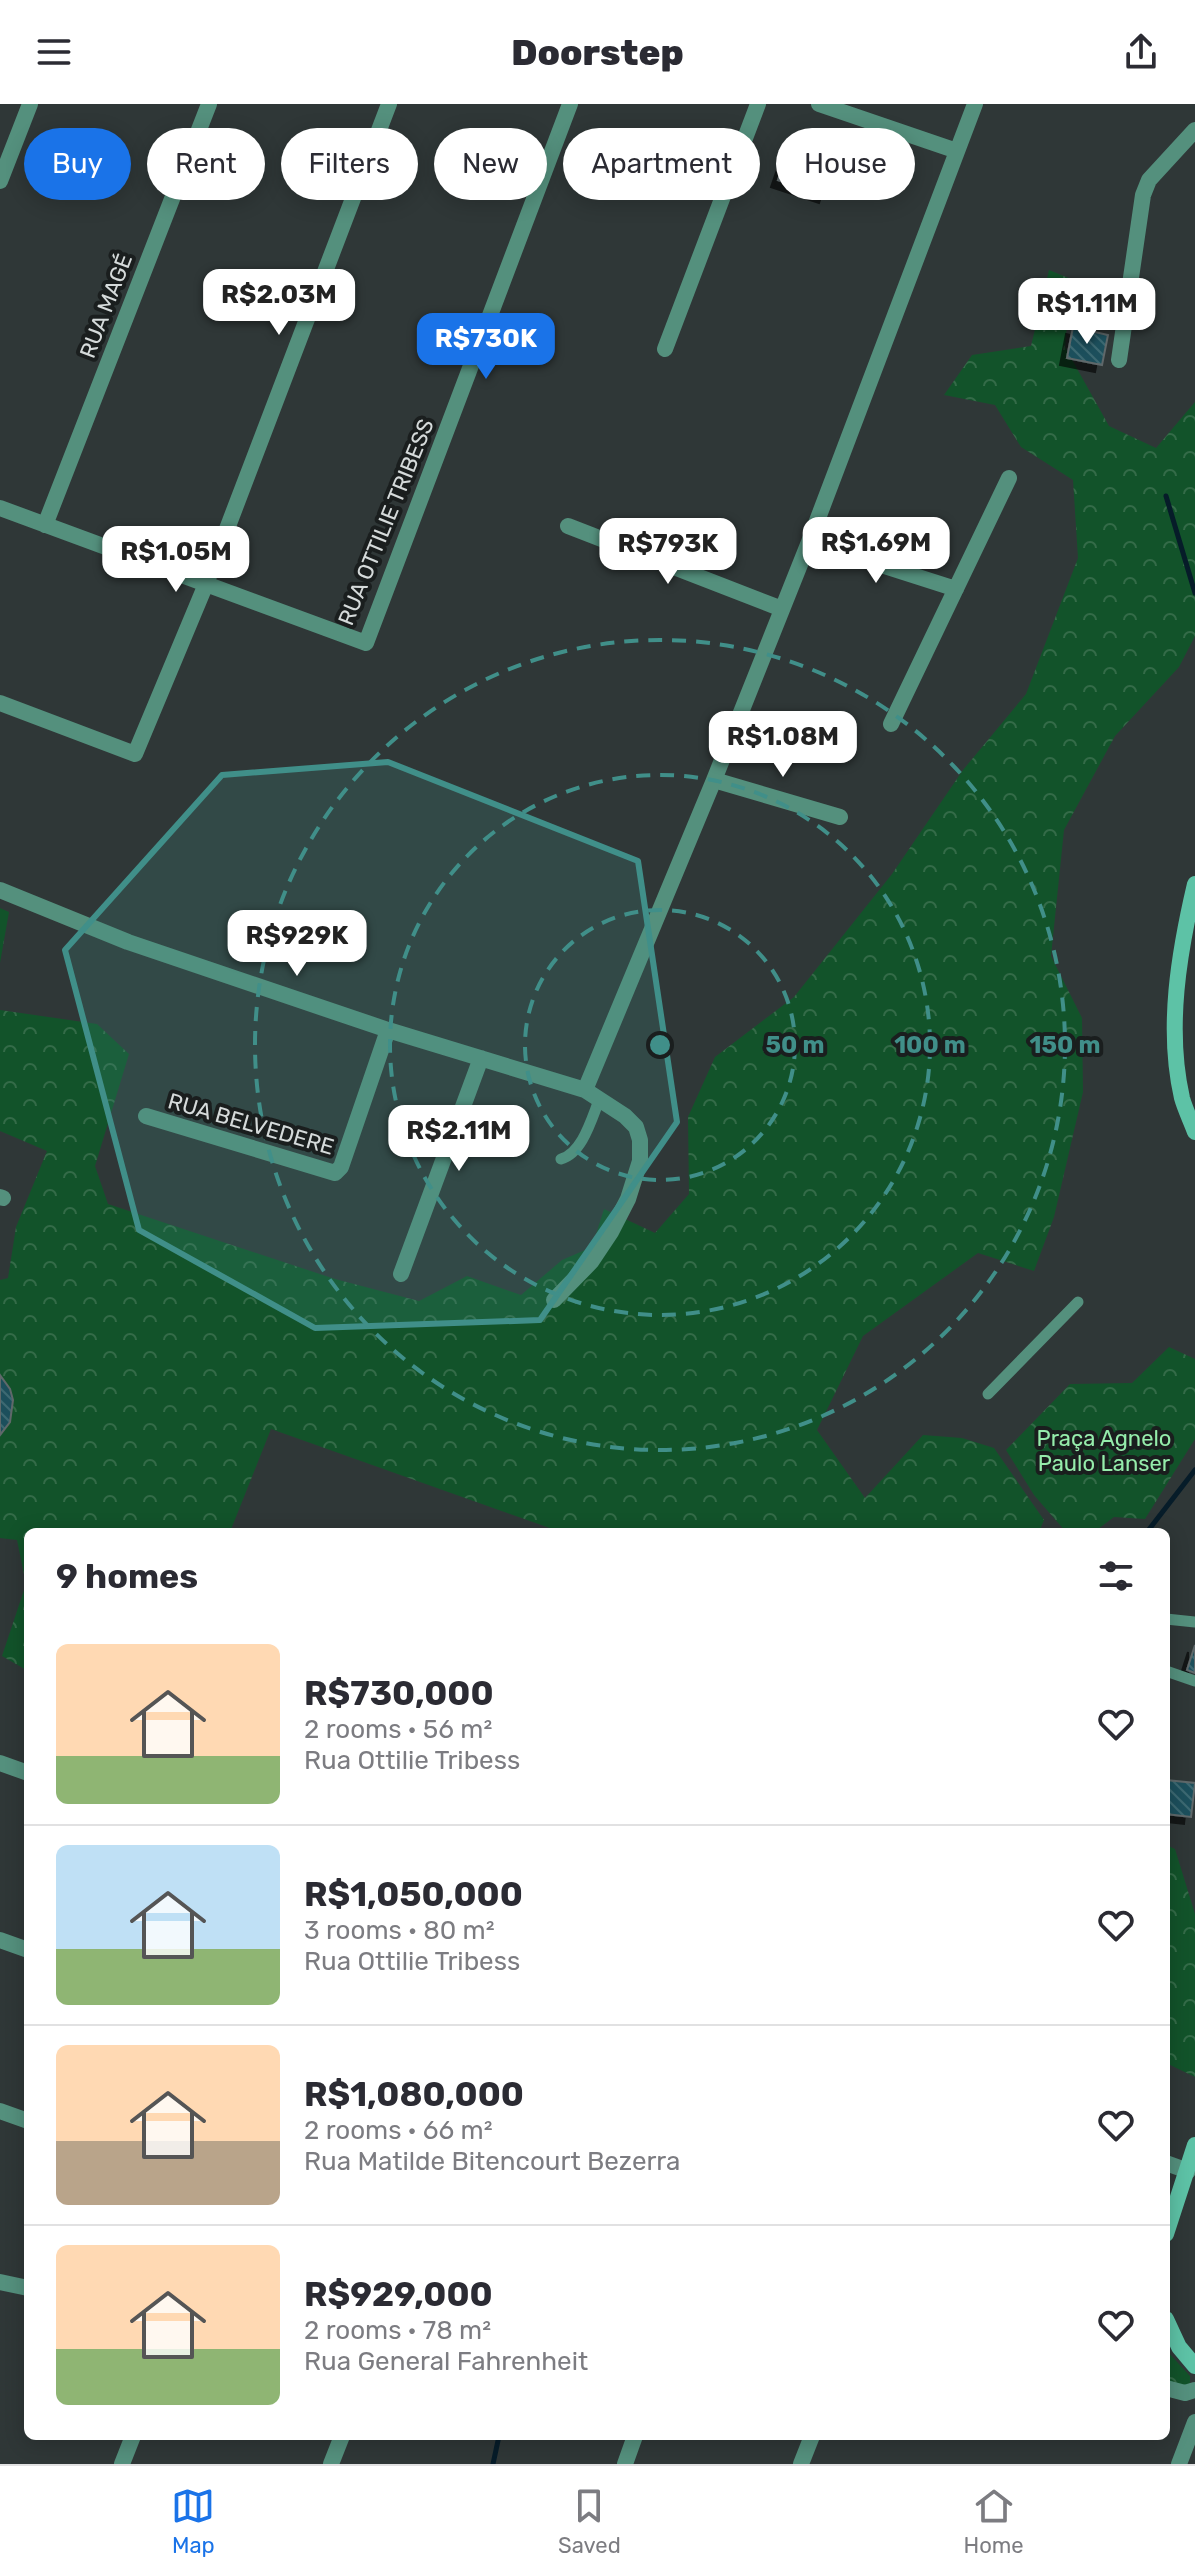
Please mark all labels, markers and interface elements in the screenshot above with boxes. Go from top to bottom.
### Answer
icon: menu [32,30,76,74]
icon: share [1119,30,1163,74]
text: Doorstep [511,31,684,74]
chip: Buy [24,128,131,200]
chip: Rent [147,128,265,200]
chip: Filters [281,128,418,200]
chip: New [434,128,547,200]
chip: Apartment [563,128,760,200]
chip: House [776,128,915,200]
street label: RUA MAGÉ [74,250,138,362]
pin: R$2.03M [205,269,353,337]
pin: R$1.11M [1013,278,1161,346]
text: R$2.03M [221,279,337,310]
text: R$1.11M [1036,288,1138,319]
pin: R$730K [421,313,551,381]
text: R$730K [435,323,537,354]
street label: RUA OTTILIE TRIBESS [332,415,440,629]
pin: R$1.69M [802,517,950,585]
pin: R$793K [603,518,733,586]
pin: R$1.05M [102,526,250,594]
text: R$1.69M [821,527,931,558]
text: R$793K [617,528,719,559]
text: R$1.05M [120,536,232,567]
pin: R$1.08M [709,711,857,779]
text: R$1.08M [727,721,839,752]
pin: R$929K [232,910,362,978]
text: R$929K [246,920,348,951]
centre of rings [646,1031,674,1059]
text: 50 m [766,1031,824,1059]
text: 100 m [894,1031,966,1059]
text: 150 m [1030,1031,1100,1059]
street label: RUA BELVEDERE [165,1087,337,1161]
pin: R$2.11M [385,1105,533,1173]
text: R$2.11M [406,1115,512,1146]
park label: Praça Agnelo Paulo Lanser [1037,1425,1171,1477]
icon: filters [1094,1554,1138,1598]
text: 9 homes [56,1556,198,1597]
text: R$730,000 [304,1673,494,1714]
icon: home [120,1676,216,1772]
icon: heart [1094,1702,1138,1746]
text: 2 rooms · 56 m² [304,1714,492,1745]
text: Rua Ottilie Tribess [304,1745,520,1776]
text: R$1,050,000 [304,1874,523,1915]
icon: home [120,1877,216,1973]
icon: heart [1094,1903,1138,1947]
text: 3 rooms · 80 m² [304,1915,495,1946]
text: Rua Ottilie Tribess [304,1946,520,1977]
text: R$1,080,000 [304,2074,524,2115]
icon: home [120,2077,216,2173]
icon: heart [1094,2103,1138,2147]
text: 2 rooms · 66 m² [304,2115,493,2146]
text: Rua Matilde Bitencourt Bezerra [304,2146,680,2177]
text: R$929,000 [304,2274,493,2315]
icon: home [120,2277,216,2373]
icon: heart [1094,2303,1138,2347]
text: 2 rooms · 78 m² [304,2315,491,2346]
text: Rua General Fahrenheit [304,2346,588,2377]
tab: Map [171,2484,215,2559]
tab: Saved [558,2484,621,2559]
tab: Home [963,2484,1024,2559]

